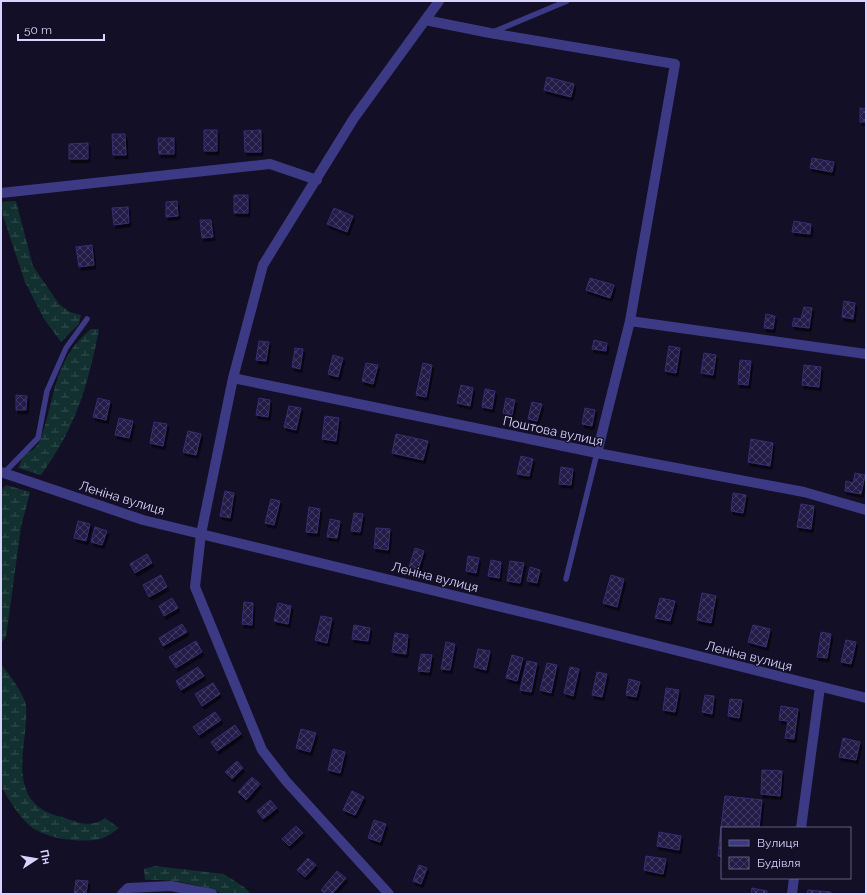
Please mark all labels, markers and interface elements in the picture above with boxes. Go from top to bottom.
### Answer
scale bar [18,16,104,42]
text: 50 m [24,23,52,37]
street label: Поштова вулиця [502,413,604,449]
street label: Леніна вулиця [77,478,167,518]
street label: Леніна вулиця [390,559,480,595]
street label: Леніна вулиця [704,638,794,674]
legend [721,827,851,879]
text: Вулиця [757,836,799,850]
north arrow [16,839,56,879]
text: Пн [37,849,53,866]
text: Будівля [757,856,800,870]

